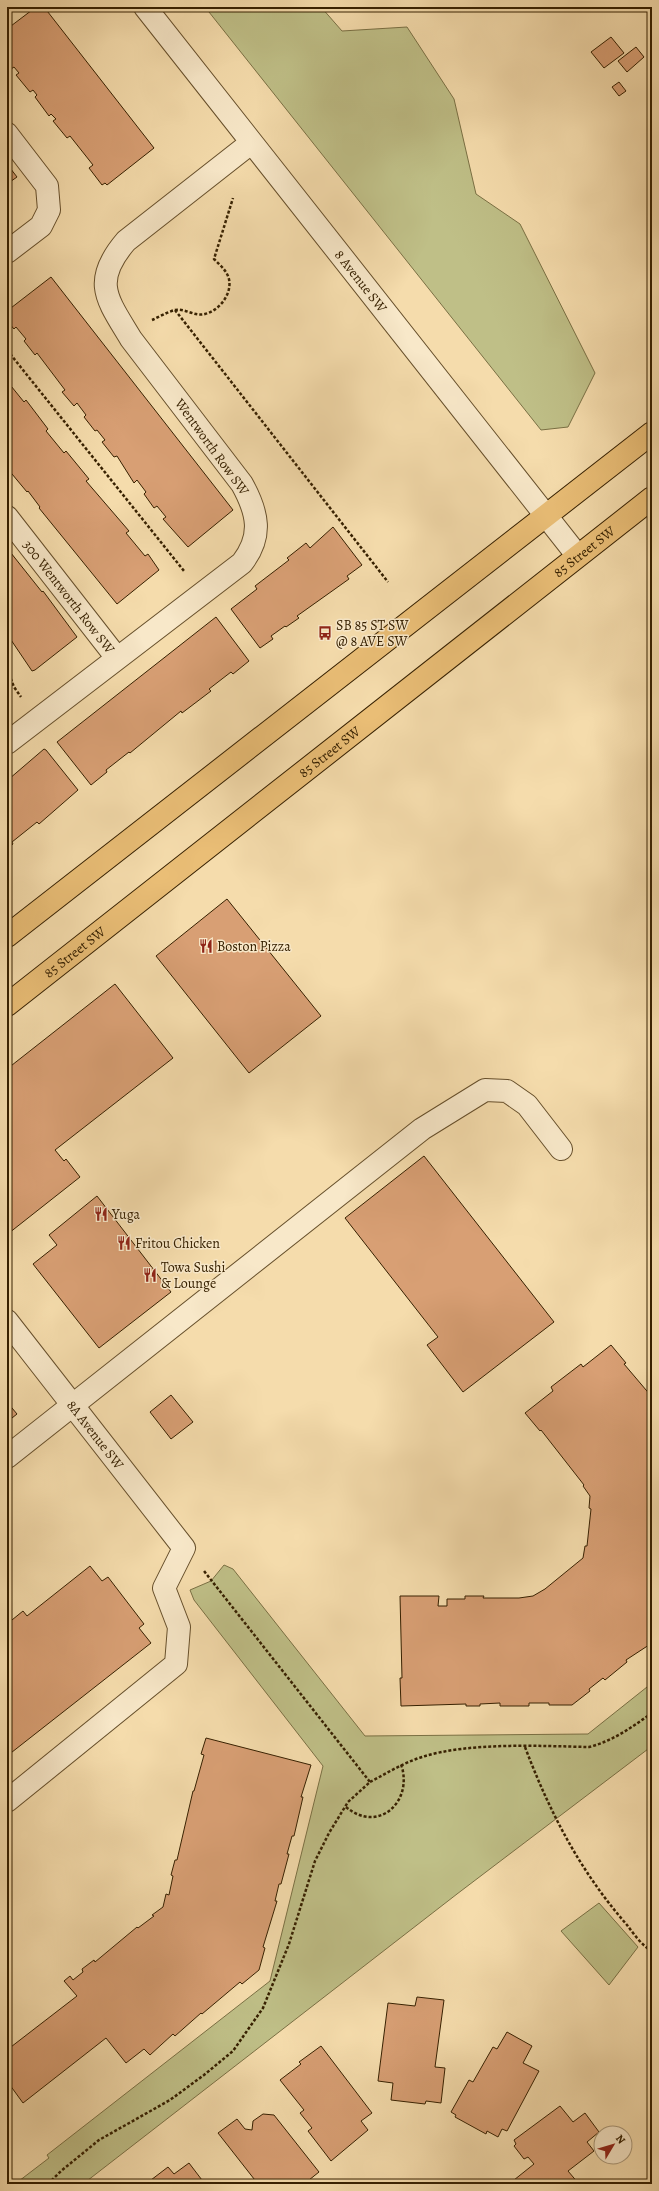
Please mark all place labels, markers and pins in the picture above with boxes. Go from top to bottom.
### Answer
place label: SB 85 ST SW @ 8 AVE SW [336,616,409,651]
bus stop icon: SB 85 ST SW @ 8 AVE SW [317,625,333,641]
place label: Boston Pizza [217,937,291,956]
restaurant icon: Boston Pizza [198,938,214,954]
place label: Yuga [111,1205,141,1224]
restaurant icon: Yuga [93,1206,109,1222]
place label: Fritou Chicken [135,1234,220,1253]
restaurant icon: Fritou Chicken [116,1235,132,1251]
place label: Towa Sushi & Lounge [161,1258,226,1293]
restaurant icon: Towa Sushi & Lounge [142,1267,158,1283]

